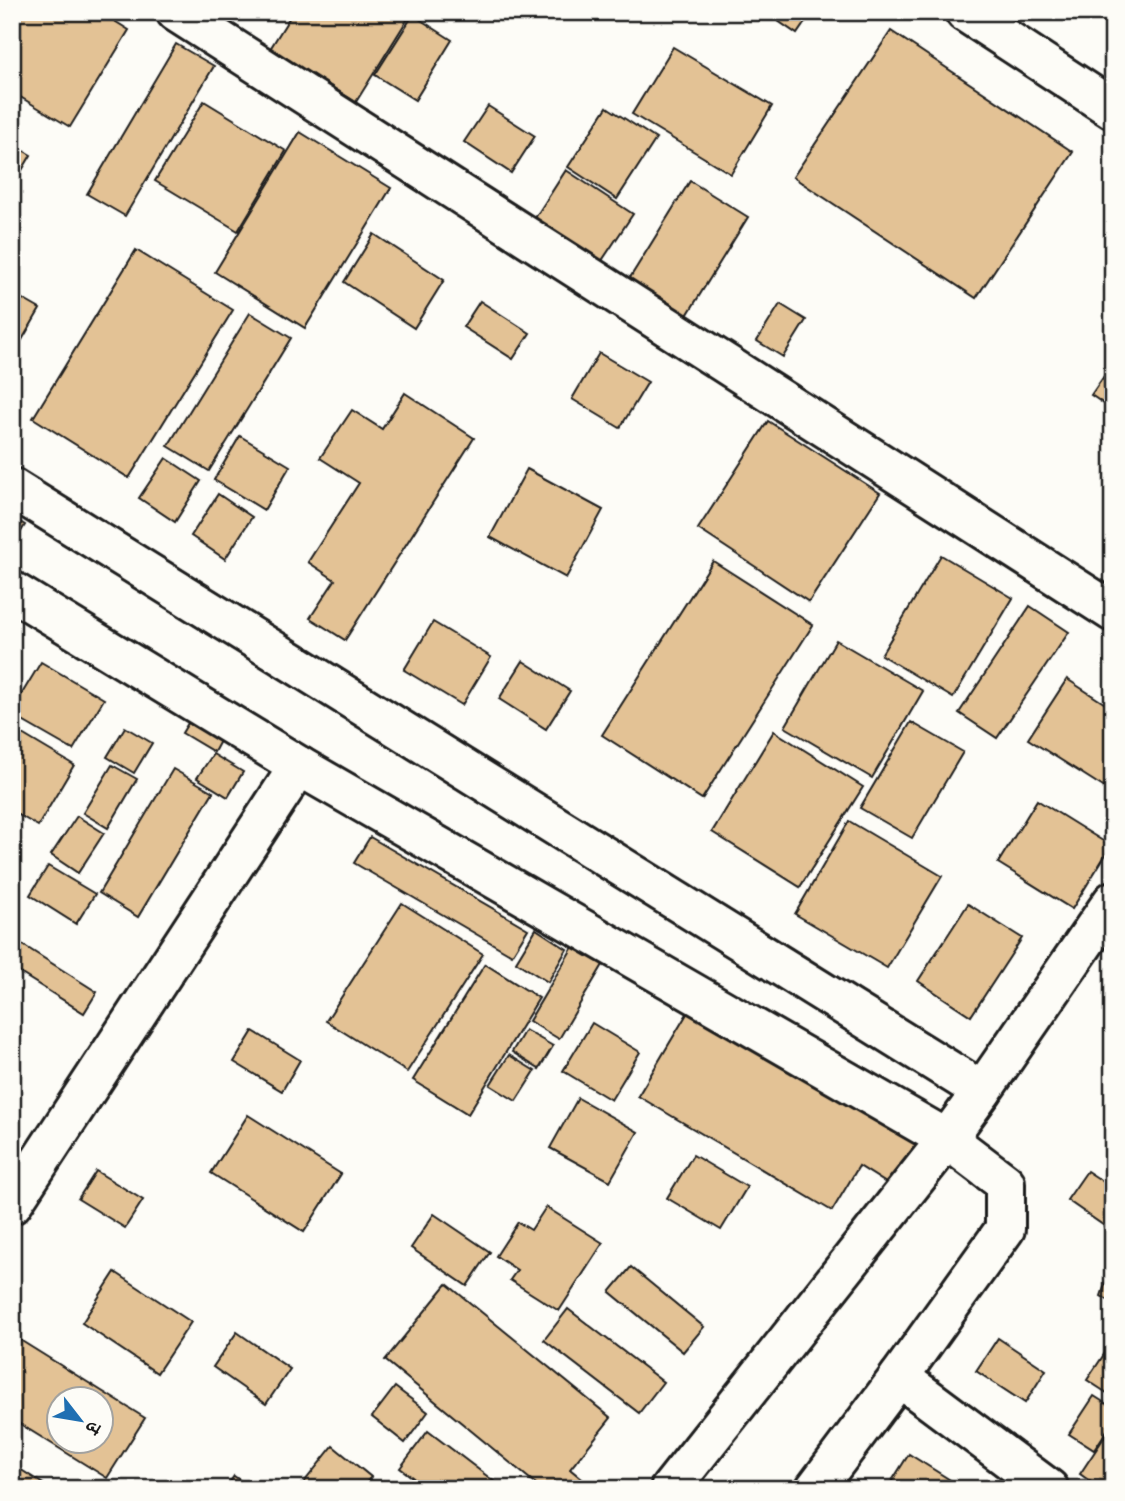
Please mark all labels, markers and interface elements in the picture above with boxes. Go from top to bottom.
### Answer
north arrow [46,1386,116,1456]
text: उ [77,1415,106,1440]

